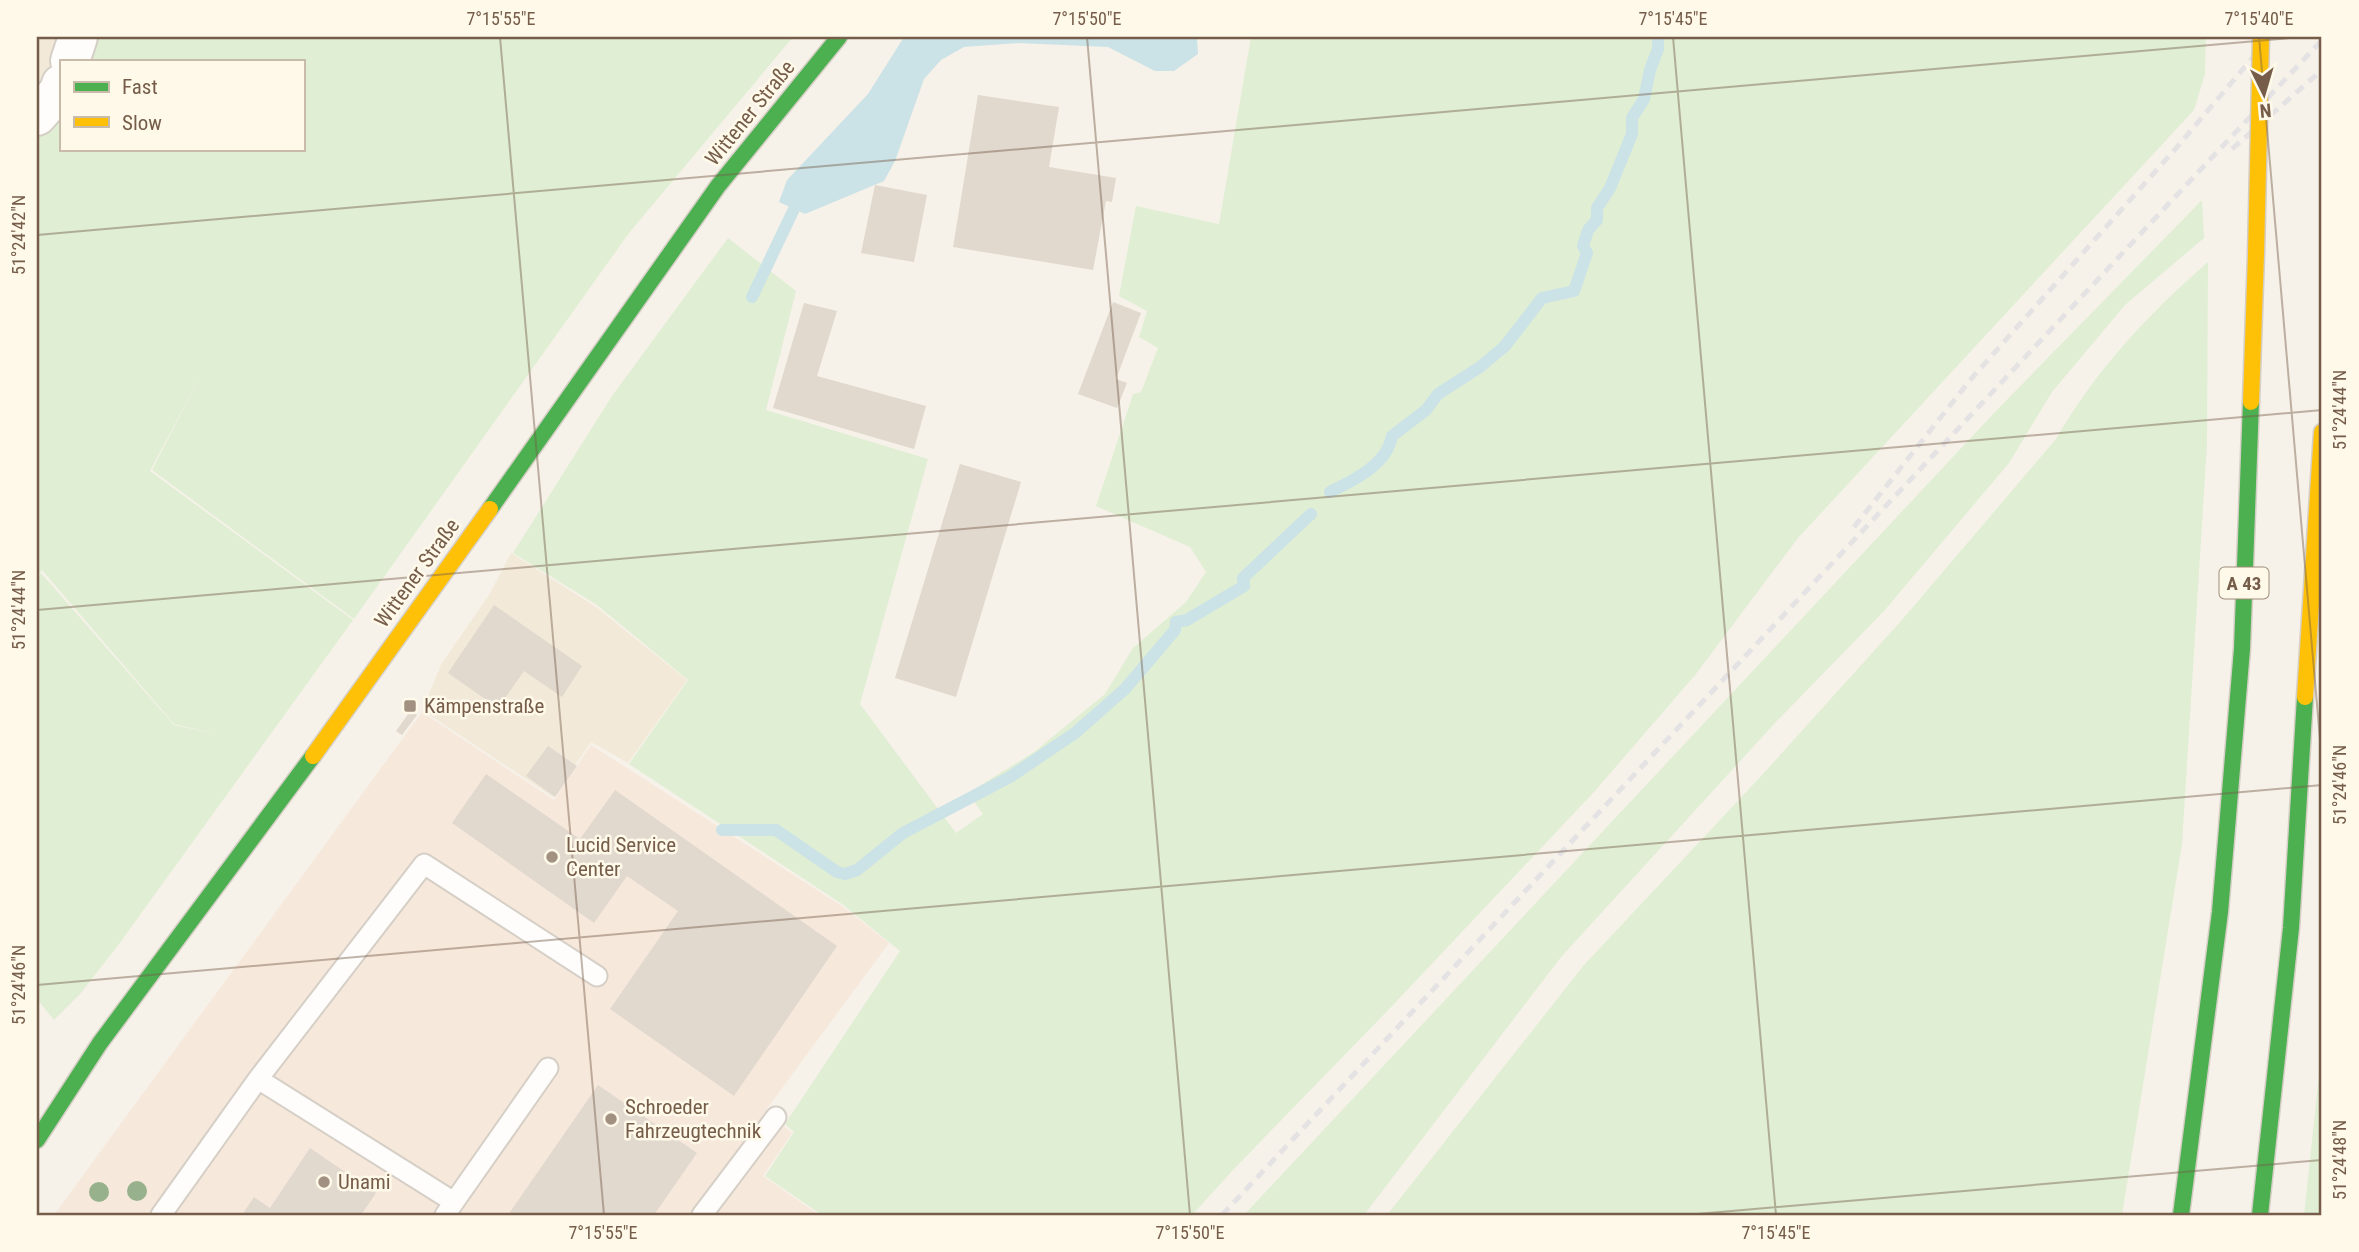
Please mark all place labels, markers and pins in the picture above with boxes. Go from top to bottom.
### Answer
place label: Kämpenstraße [424,694,544,718]
marker: Kämpenstraße [402,698,418,714]
place label: Lucid Service Center [566,833,676,881]
marker: Lucid Service Center [544,849,560,865]
place label: Schroeder Fahrzeugtechnik [625,1095,762,1143]
marker: Schroeder Fahrzeugtechnik [603,1111,619,1127]
place label: Unami [338,1170,391,1194]
marker: Unami [316,1174,332,1190]

